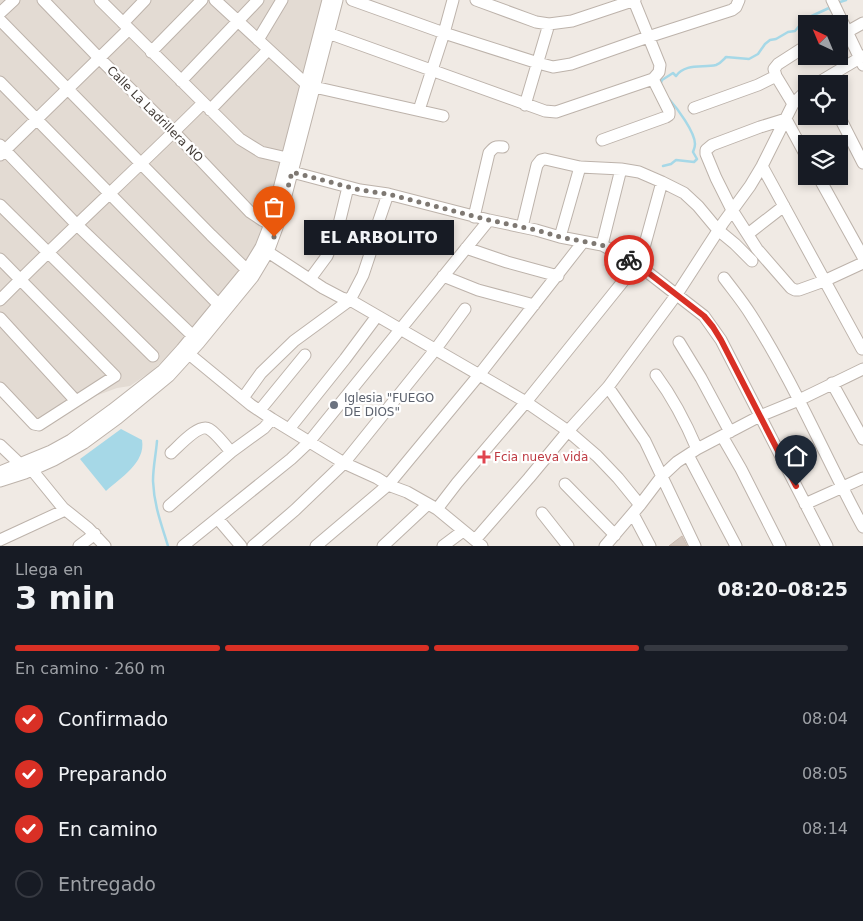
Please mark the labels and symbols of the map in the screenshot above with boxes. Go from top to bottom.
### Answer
north arrow [798,15,848,65]
street label: Calle La Ladrillera NO [104,63,206,165]
pin [253,186,295,237]
callout: EL ARBOLITO [304,220,454,254]
courier [604,235,654,285]
place label: Iglesia "FUEGO DE DIOS" [344,391,434,419]
marker: Iglesia "FUEGO DE DIOS" [328,399,340,411]
pin [775,435,817,486]
place label: Fcia nueva vida [494,450,588,464]
marker: Fcia nueva vida [478,451,490,463]

